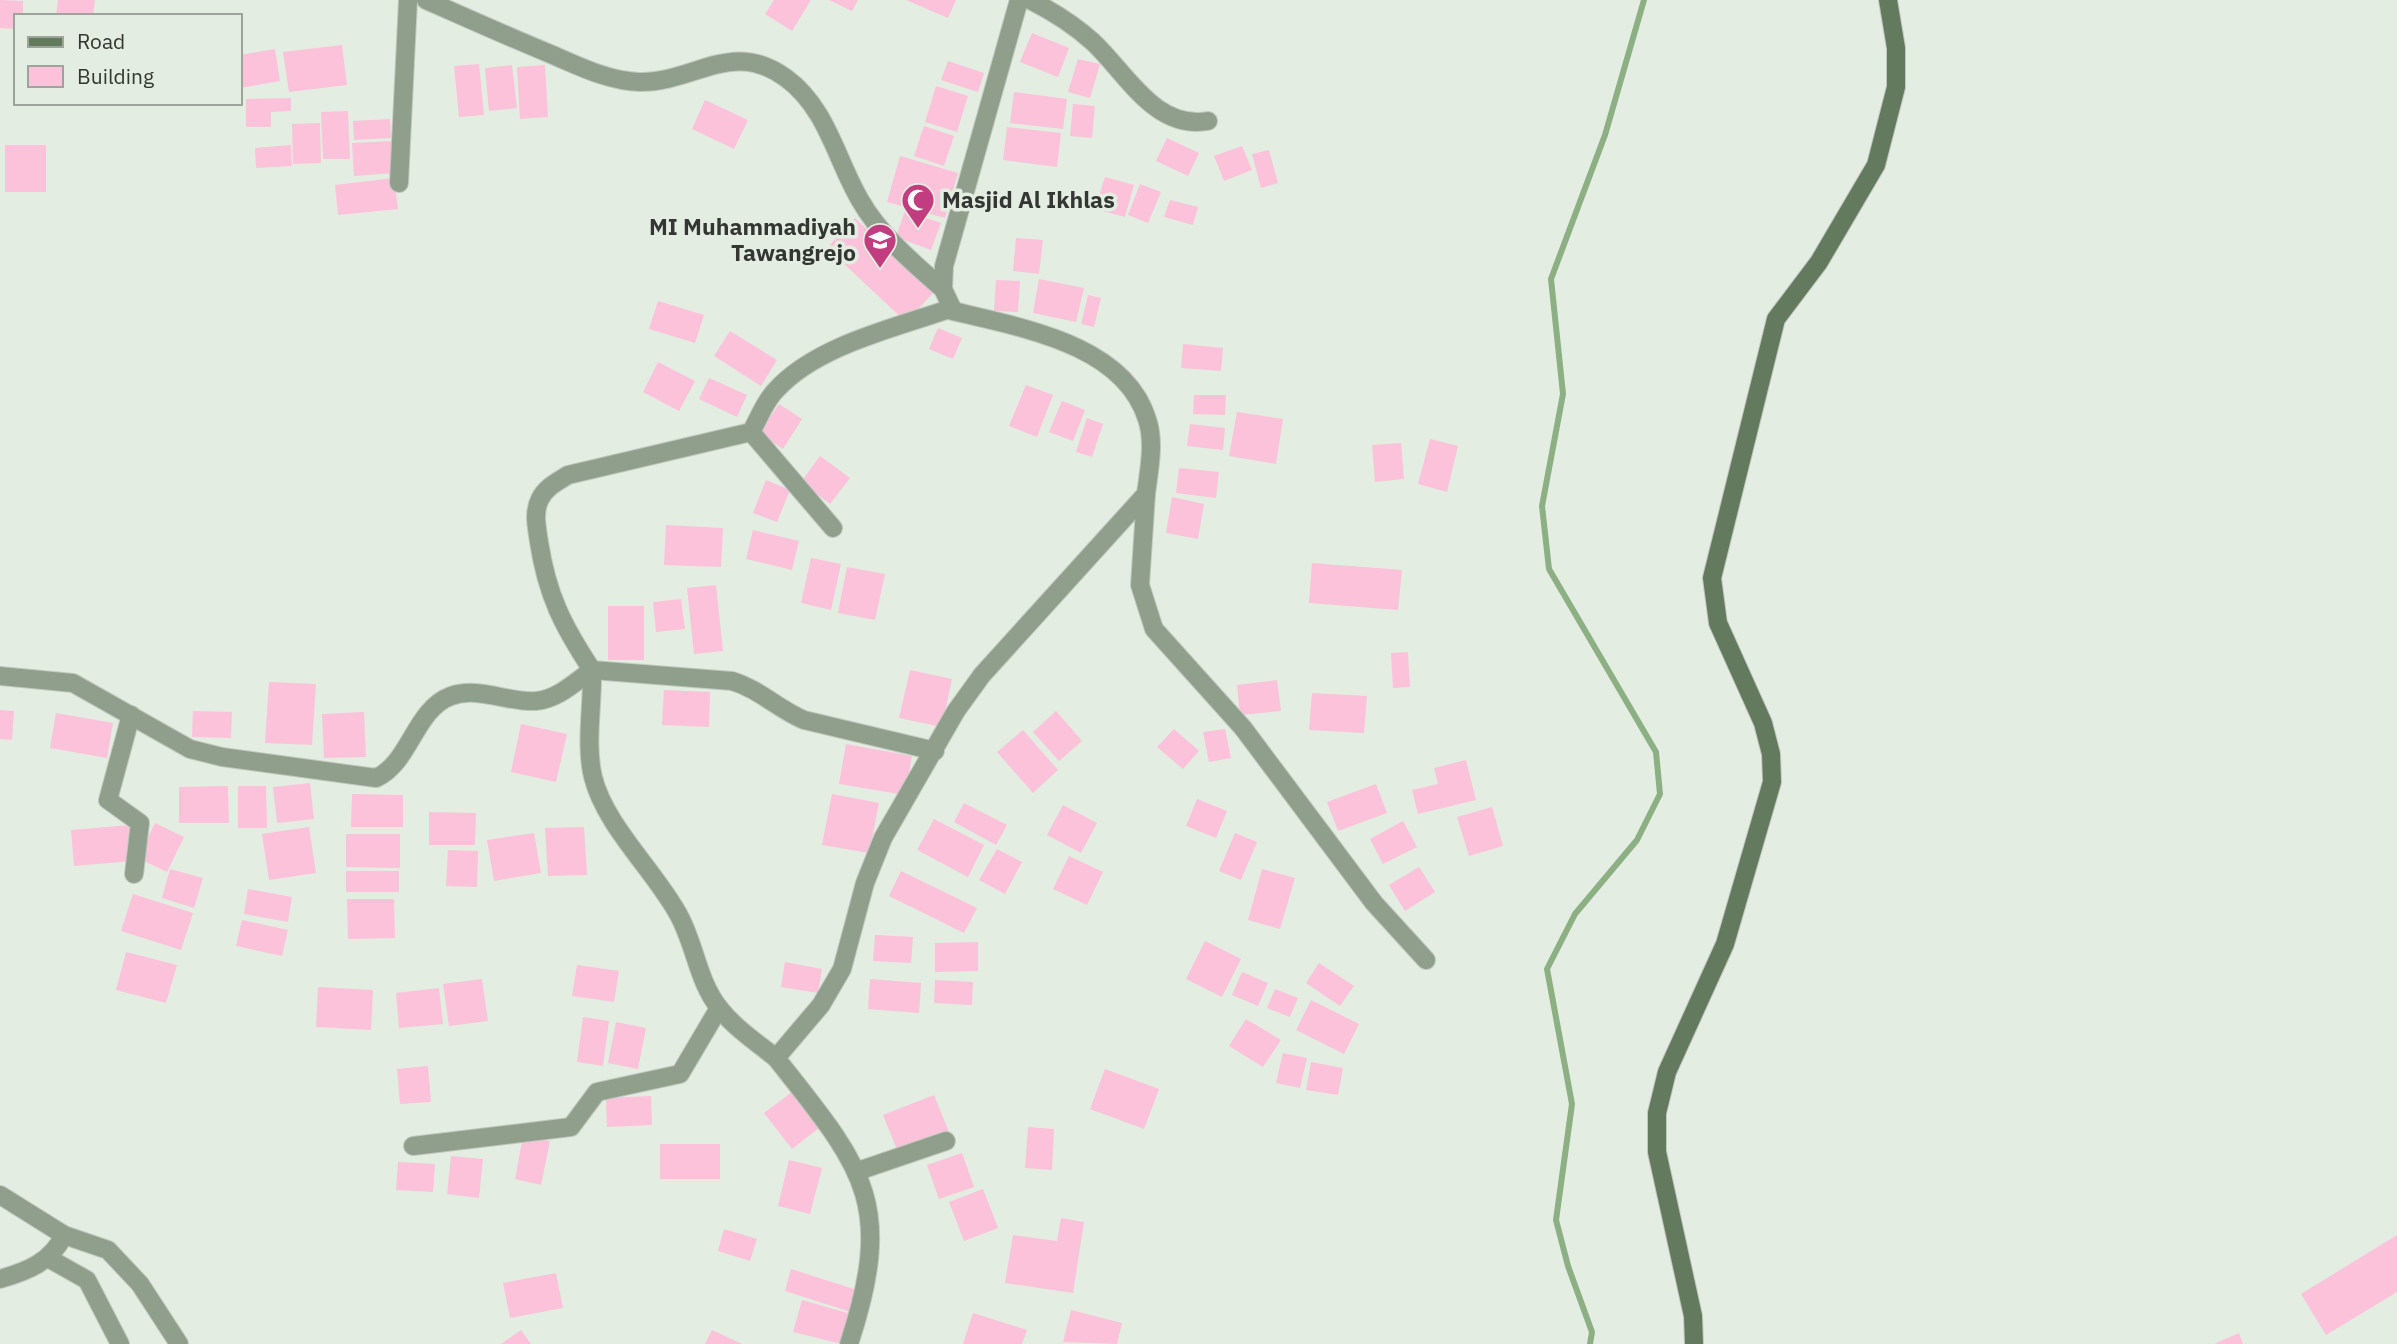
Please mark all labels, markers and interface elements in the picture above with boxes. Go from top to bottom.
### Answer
legend [14,14,242,105]
text: Road [77,27,125,55]
text: Building [77,62,154,90]
mosque icon: Masjid Al Ikhlas [899,181,937,230]
place label: Masjid Al Ikhlas [942,184,1115,214]
place label: MI Muhammadiyah Tawangrejo [649,211,856,267]
school or university icon: MI Muhammadiyah Tawangrejo [861,221,899,270]

